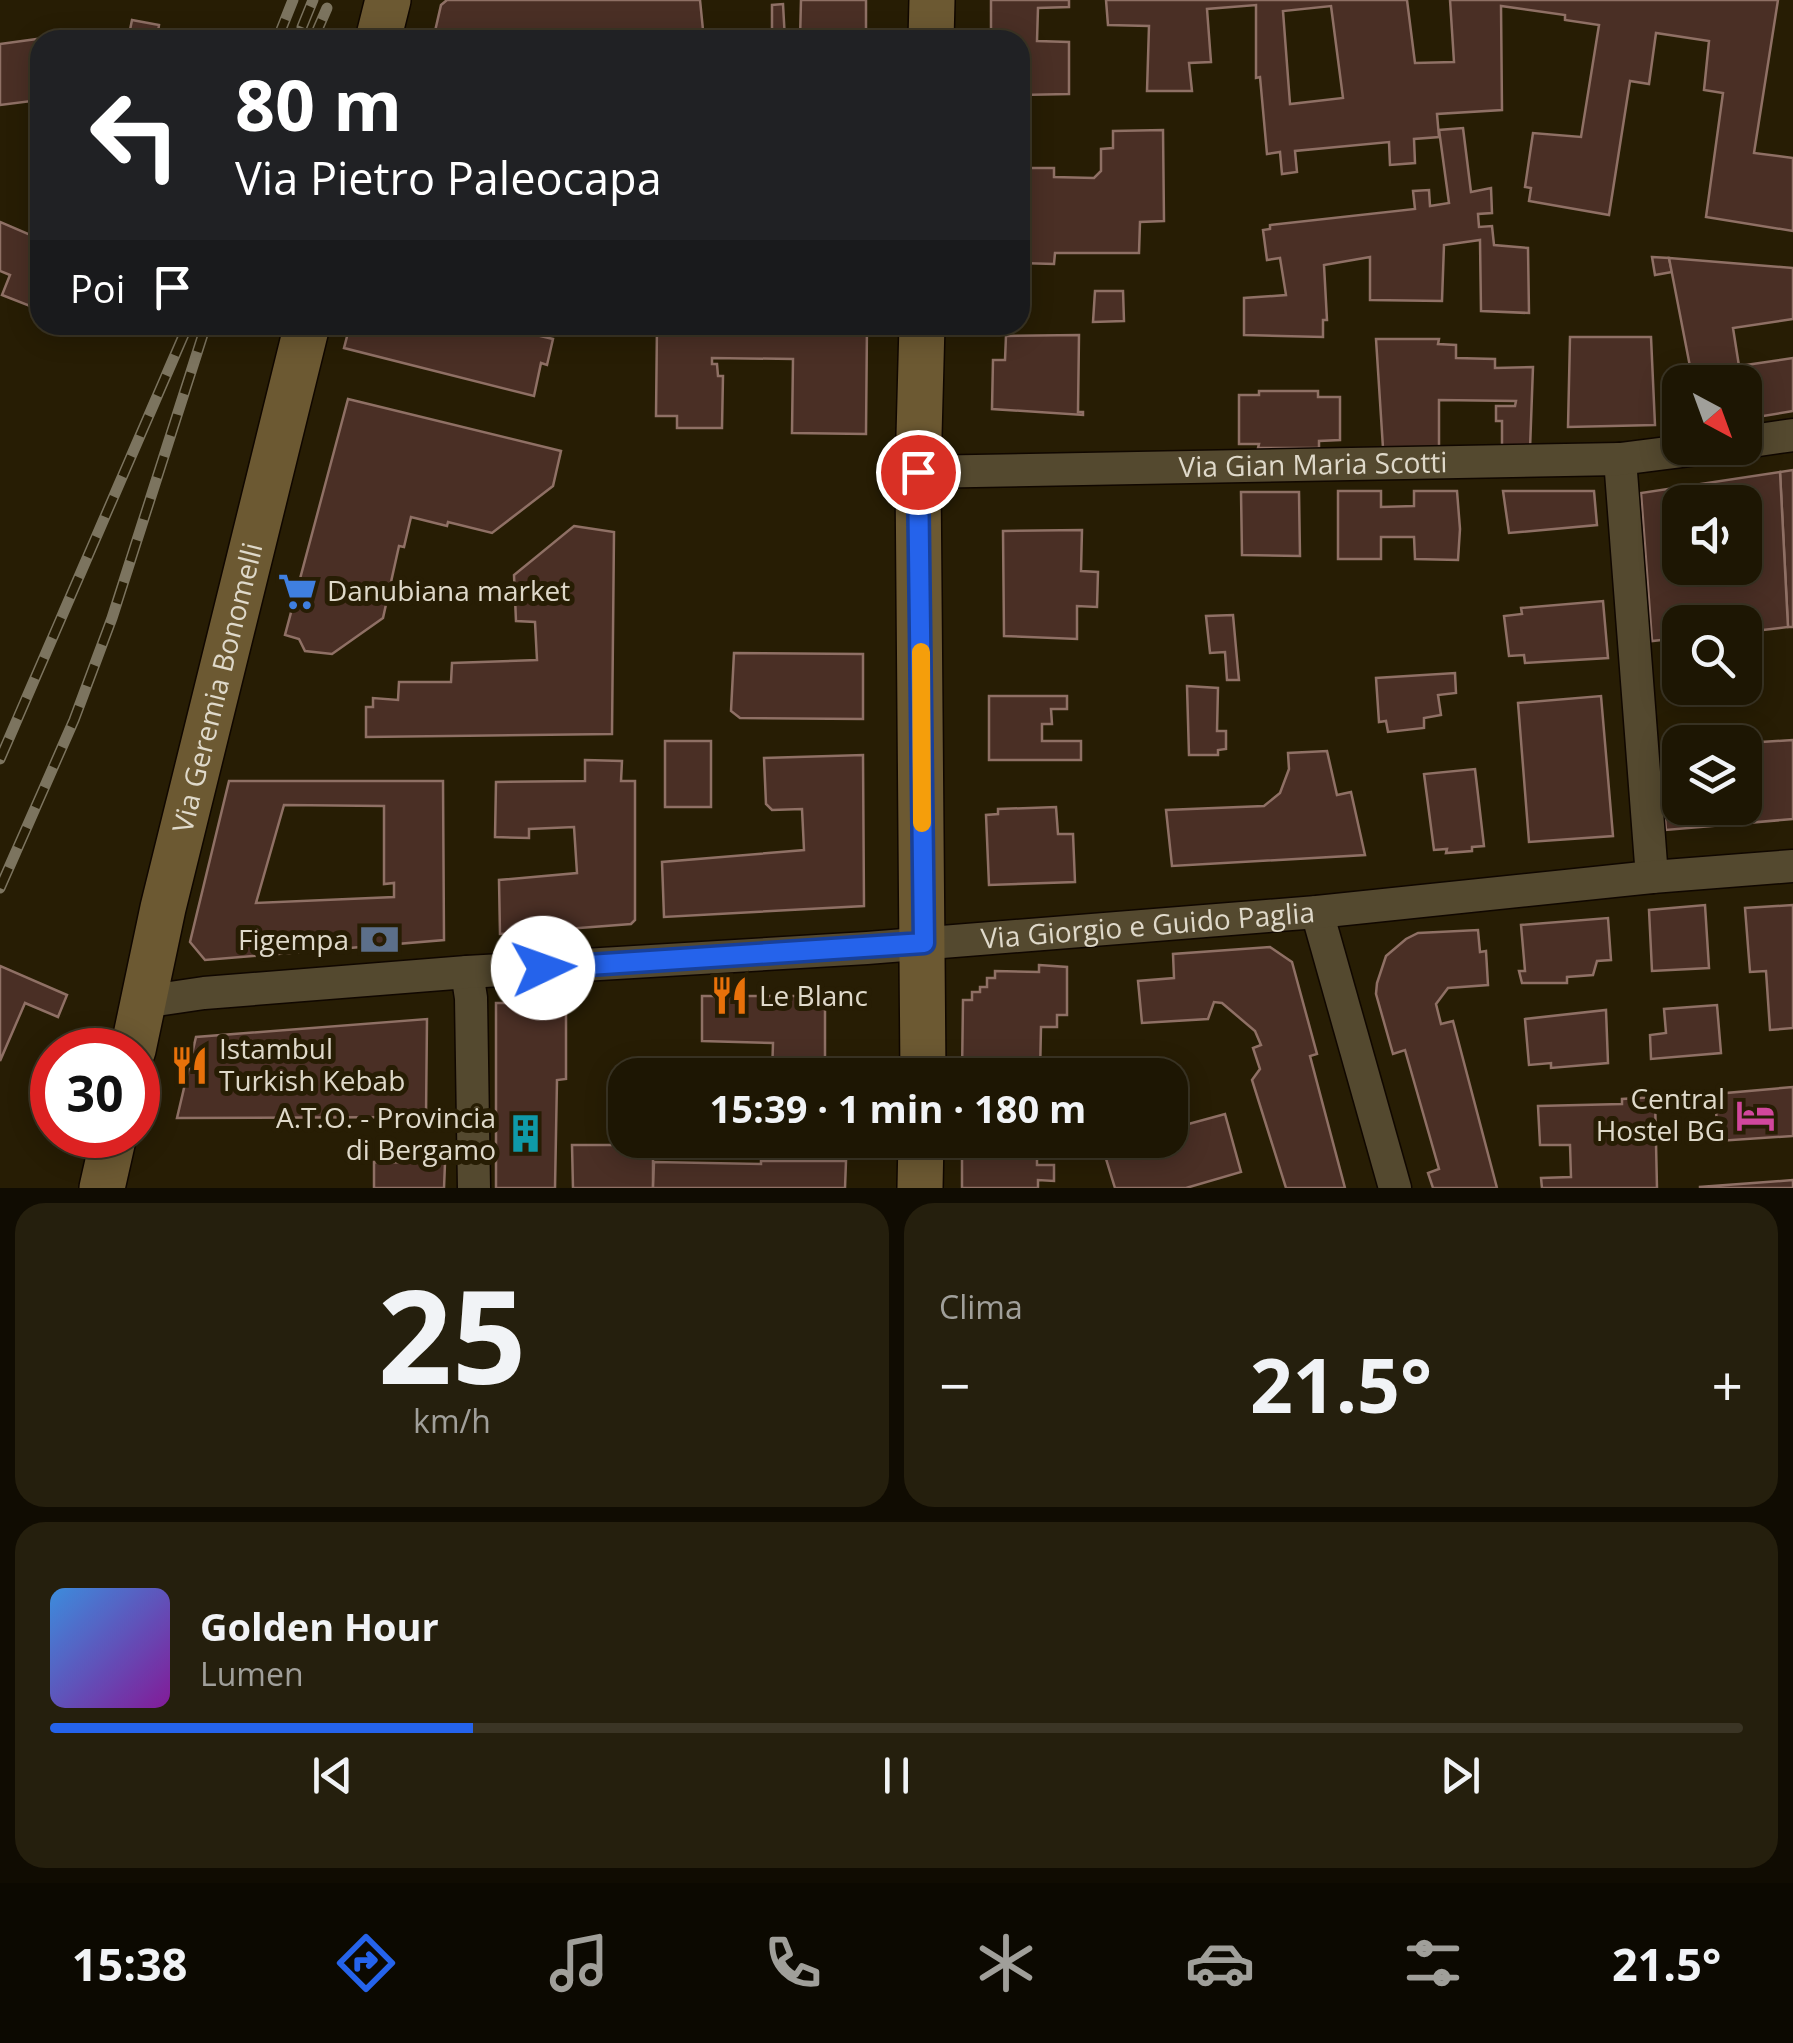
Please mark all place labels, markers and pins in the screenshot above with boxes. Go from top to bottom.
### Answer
pin [876,430,961,515]
supermarket icon: Danubiana market [276,570,318,612]
place label: Danubiana market [327,571,570,609]
bank icon: Figempa [358,919,400,961]
place label: Figempa [238,920,349,958]
restaurant icon: Le Blanc [708,975,750,1017]
place label: Le Blanc [759,976,868,1014]
place label: Istambul Turkish Kebab [219,1029,405,1099]
restaurant icon: Istambul Turkish Kebab [168,1044,210,1086]
place label: Central Hostel BG [1596,1079,1725,1149]
hotel icon: Central Hostel BG [1734,1094,1776,1136]
place label: A.T.O. - Provincia di Bergamo [276,1098,496,1168]
building icon: A.T.O. - Provincia di Bergamo [505,1113,547,1155]

